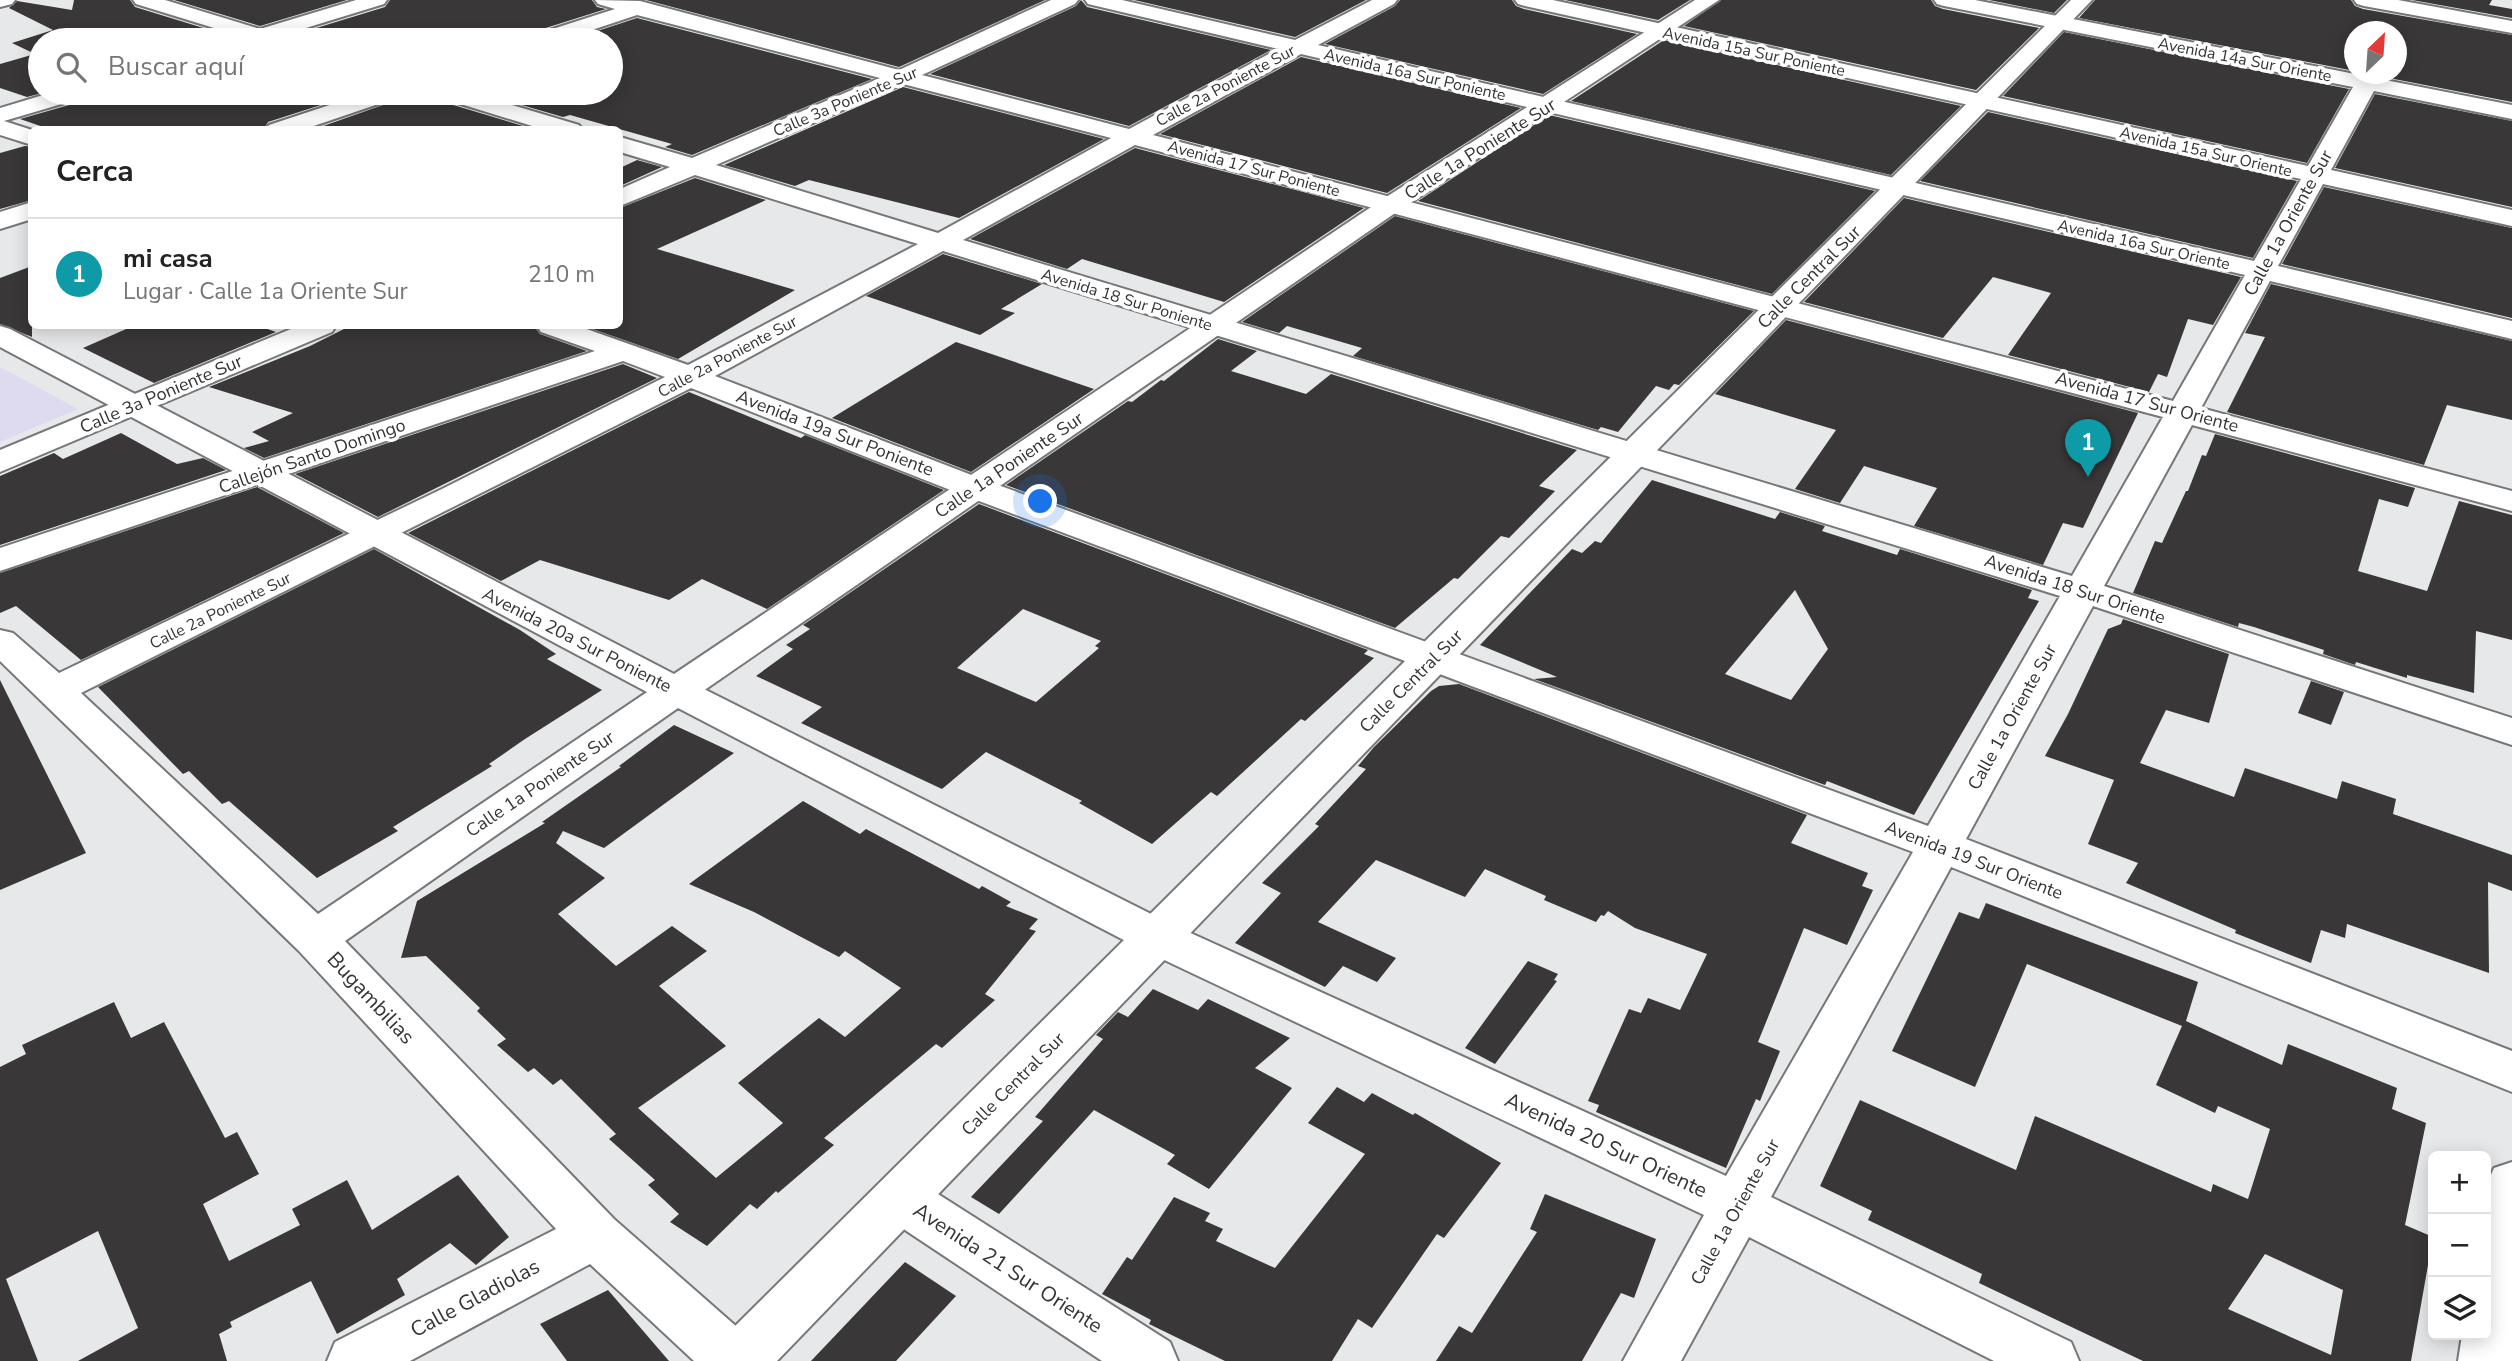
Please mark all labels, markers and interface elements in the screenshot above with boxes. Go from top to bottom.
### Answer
north arrow [2344,21,2407,84]
street label: Avenida 15a Sur Poniente [1660,22,1847,82]
search box [28,28,623,105]
street label: Avenida 14a Sur Oriente [2156,32,2333,88]
street label: Calle 2a Poniente Sur [1152,40,1299,132]
street label: Avenida 16a Sur Poniente [1322,43,1508,107]
icon: search [52,48,90,86]
text: Buscar aquí [108,49,244,84]
street label: Calle 3a Poniente Sur [770,61,921,142]
street label: Calle 1a Poniente Sur [1400,92,1561,205]
street label: Avenida 15a Sur Oriente [2117,121,2294,183]
street label: Avenida 17 Sur Poniente [1165,135,1342,203]
street label: Calle 1a Oriente Sur [2238,145,2338,300]
text: Cerca [56,151,134,192]
street label: Avenida 16a Sur Oriente [2055,214,2232,276]
street label: Calle Central Sur [1752,220,1866,334]
text: mi casa [123,241,213,276]
text: 1 [72,259,86,290]
text: 210 m [528,259,595,290]
street label: Avenida 18 Sur Poniente [1039,263,1215,336]
text: Lugar · Calle 1a Oriente Sur [123,276,408,307]
street label: Calle 2a Poniente Sur [654,311,801,403]
street label: Calle 3a Poniente Sur [76,349,246,439]
street label: Avenida 17 Sur Oriente [2053,366,2241,438]
street label: Avenida 19a Sur Poniente [733,384,937,482]
street label: Calle 1a Poniente Sur [930,406,1088,524]
street label: Callejón Santo Domingo [215,413,409,499]
pin: 1 [2065,419,2111,477]
your location [1023,484,1057,518]
street label: Avenida 18 Sur Oriente [1981,548,2169,630]
street label: Calle 2a Poniente Sur [146,567,295,655]
street label: Avenida 20a Sur Poniente [478,582,676,698]
street label: Calle Central Sur [1354,624,1468,738]
street label: Calle 1a Oriente Sur [1962,639,2062,794]
street label: Calle 1a Poniente Sur [461,725,619,843]
street label: Avenida 19 Sur Oriente [1882,815,2066,905]
street label: Bugambilias [321,946,421,1050]
street label: Calle Central Sur [956,1027,1070,1141]
street label: Avenida 20 Sur Oriente [1500,1086,1712,1204]
street label: Calle 1a Oriente Sur [1685,1134,1785,1289]
map controls [2428,1151,2491,1340]
button: + [2428,1151,2491,1214]
street label: Avenida 21 Sur Oriente [908,1196,1108,1340]
button: − [2428,1214,2491,1277]
street label: Calle Gladiolas [405,1252,545,1344]
button: layers [2428,1277,2491,1340]

